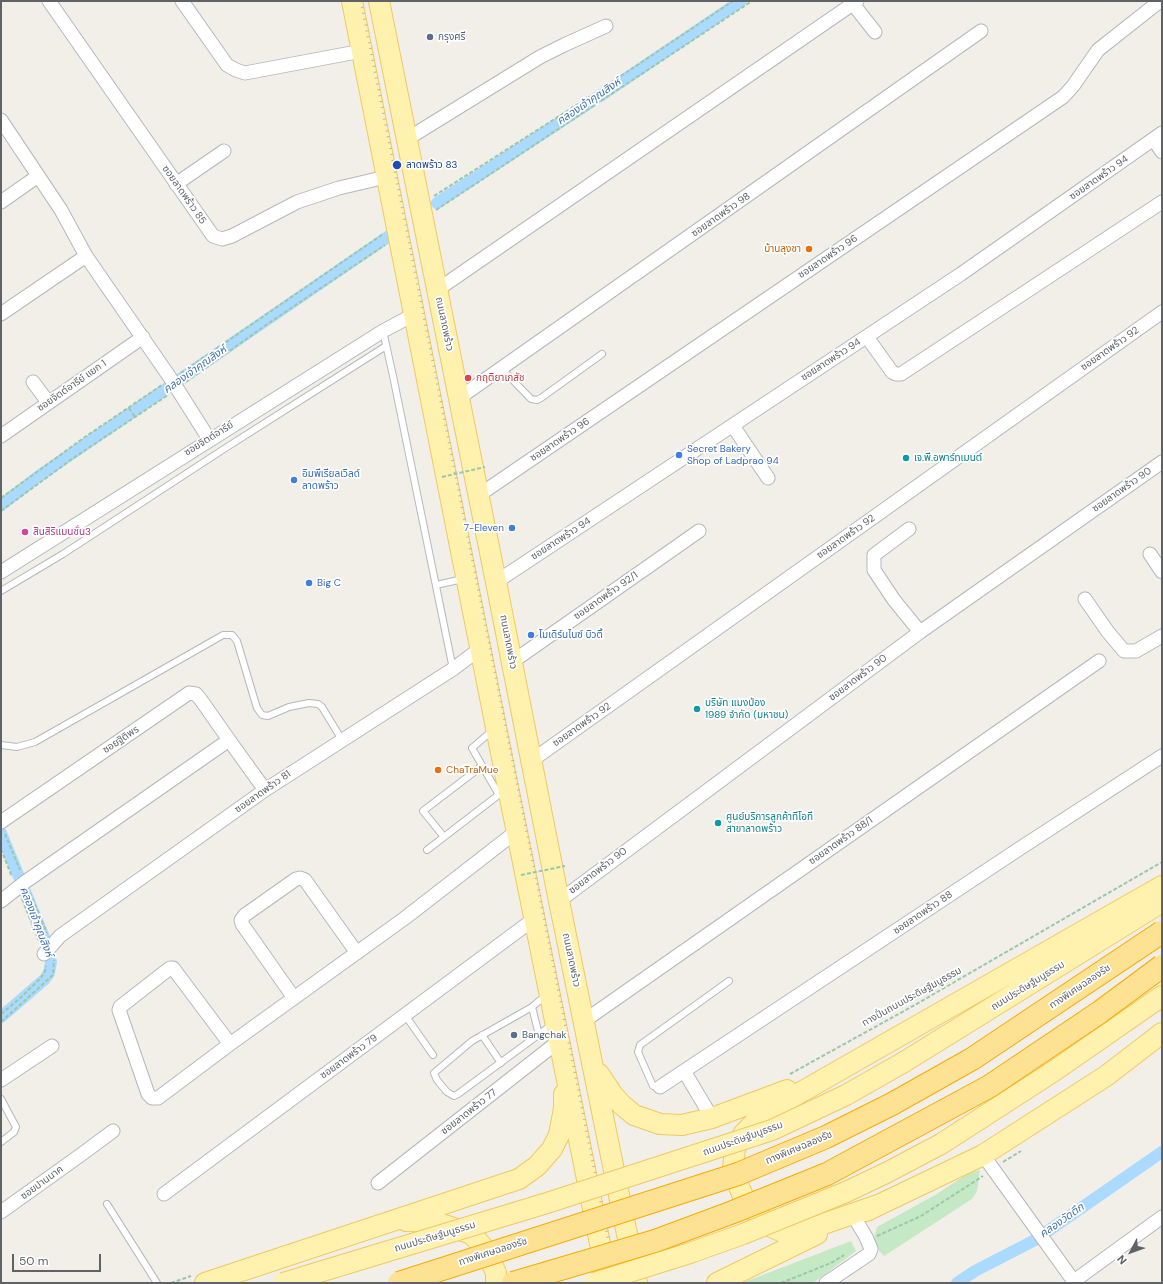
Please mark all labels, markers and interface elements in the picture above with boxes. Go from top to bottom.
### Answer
place label: กรุงศรี [438,31,465,43]
marker: กรุงศรี [425,32,435,42]
water label: คลองเจ้าคุณสิงห์ [555,76,623,128]
street label: ซอยลาดพร้าว 94 [1067,153,1131,203]
marker: ลาดพร้าว 83 [391,159,403,171]
place label: ลาดพร้าว 83 [406,159,457,171]
street label: ซอยลาดพร้าว 85 [159,163,209,227]
street label: ซอยลาดพร้าว 98 [689,190,753,240]
street label: ซอยลาดพร้าว 96 [796,233,860,281]
place label: บ้านลุงชา [764,243,801,255]
marker: บ้านลุงชา [804,244,814,254]
street label: ถนนลาดพร้าว [432,296,456,352]
street label: ซอยลาดพร้าว 92 [1078,324,1142,374]
street label: ซอยลาดพร้าว 94 [799,336,863,384]
water label: คลองเจ้าคุณสิงห์ [161,343,229,397]
street label: ซอยจิตต์อารีย์ แยก 1 [35,358,109,414]
place label: กฤติยาเภสัช [476,372,525,384]
marker: กฤติยาเภสัช [463,373,473,383]
street label: ซอยลาดพร้าว 96 [528,416,592,464]
street label: ซอยจิตต์อารีย์ [182,419,236,459]
place label: Secret Bakery Shop of Ladprao 94 [687,443,779,466]
marker: Secret Bakery Shop of Ladprao 94 [674,450,684,460]
place label: เจ.พี.อพาร์ทเมนต์ [914,452,982,464]
marker: เจ.พี.อพาร์ทเมนต์ [901,453,911,463]
street label: ซอยลาดพร้าว 90 [1090,465,1154,515]
place label: อิมพีเรียลเวิลด์ ลาดพร้าว [302,468,360,492]
marker: อิมพีเรียลเวิลด์ ลาดพร้าว [289,475,299,485]
street label: ซอยลาดพร้าว 92 [814,512,878,562]
street label: ซอยลาดพร้าว 94 [529,515,593,563]
place label: 7-Eleven [464,522,504,534]
marker: 7-Eleven [507,523,517,533]
place label: สินสิริแมนชั่น3 [33,526,91,538]
marker: สินสิริแมนชั่น3 [20,527,30,537]
street label: ซอยลาดพร้าว 92/1 [572,569,640,623]
place label: Big C [317,577,341,589]
marker: Big C [304,578,314,588]
street label: ถนนลาดพร้าว [497,614,519,670]
place label: โมเดิร์นไนซ์ บิวตี้ [539,629,603,641]
marker: โมเดิร์นไนซ์ บิวตี้ [526,630,536,640]
street label: ซอยลาดพร้าว 90 [827,652,889,704]
place label: บริษัท แมงป่อง 1989 จำกัด (มหาชน) [705,697,788,720]
street label: ซอยลาดพร้าว 92 [550,700,614,750]
marker: บริษัท แมงป่อง 1989 จำกัด (มหาชน) [692,704,702,714]
street label: ซอยฐิติพร [101,724,141,756]
place label: ChaTraMue [446,764,498,776]
marker: ChaTraMue [433,765,443,775]
street label: ซอยลาดพร้าว 81 [233,768,293,816]
place label: ศูนย์บริการลูกค้าทีโอที สาขาลาดพร้าว [726,811,813,834]
street label: ซอยลาดพร้าว 88/1 [807,814,875,868]
marker: ศูนย์บริการลูกค้าทีโอที สาขาลาดพร้าว [713,818,723,828]
street label: ซอยลาดพร้าว 90 [567,845,629,897]
water label: คลองเจ้าคุณสิงห์ [17,885,55,959]
street label: ซอยลาดพร้าว 88 [891,889,955,937]
street label: ถนนลาดพร้าว [559,932,583,988]
street label: ถนนประดิษฐ์มนูธรรม [989,959,1067,1013]
street label: ทางพิเศษฉลองรัช [1047,962,1113,1012]
street label: ทางปั่นถนนประดิษฐ์มนูธรรม [860,965,964,1029]
place label: Bangchak [522,1029,567,1041]
marker: Bangchak [509,1030,519,1040]
street label: ซอยลาดพร้าว 79 [318,1032,380,1082]
street label: ซอยลาดพร้าว 77 [439,1087,499,1137]
street label: ถนนประดิษฐ์มนูธรรม [701,1119,785,1159]
street label: ทางพิเศษฉลองรัช [764,1129,834,1167]
street label: ซอยปานนาค [18,1164,66,1202]
water label: คลองวัดตึก [1037,1201,1087,1241]
street label: ถนนประดิษฐ์มนูธรรม [393,1219,477,1255]
north arrow [1111,1232,1151,1272]
street label: ทางพิเศษฉลองรัช [457,1235,529,1269]
scale bar [14,1246,103,1272]
text: N [1114,1252,1130,1267]
text: 50 m [19,1253,48,1269]

